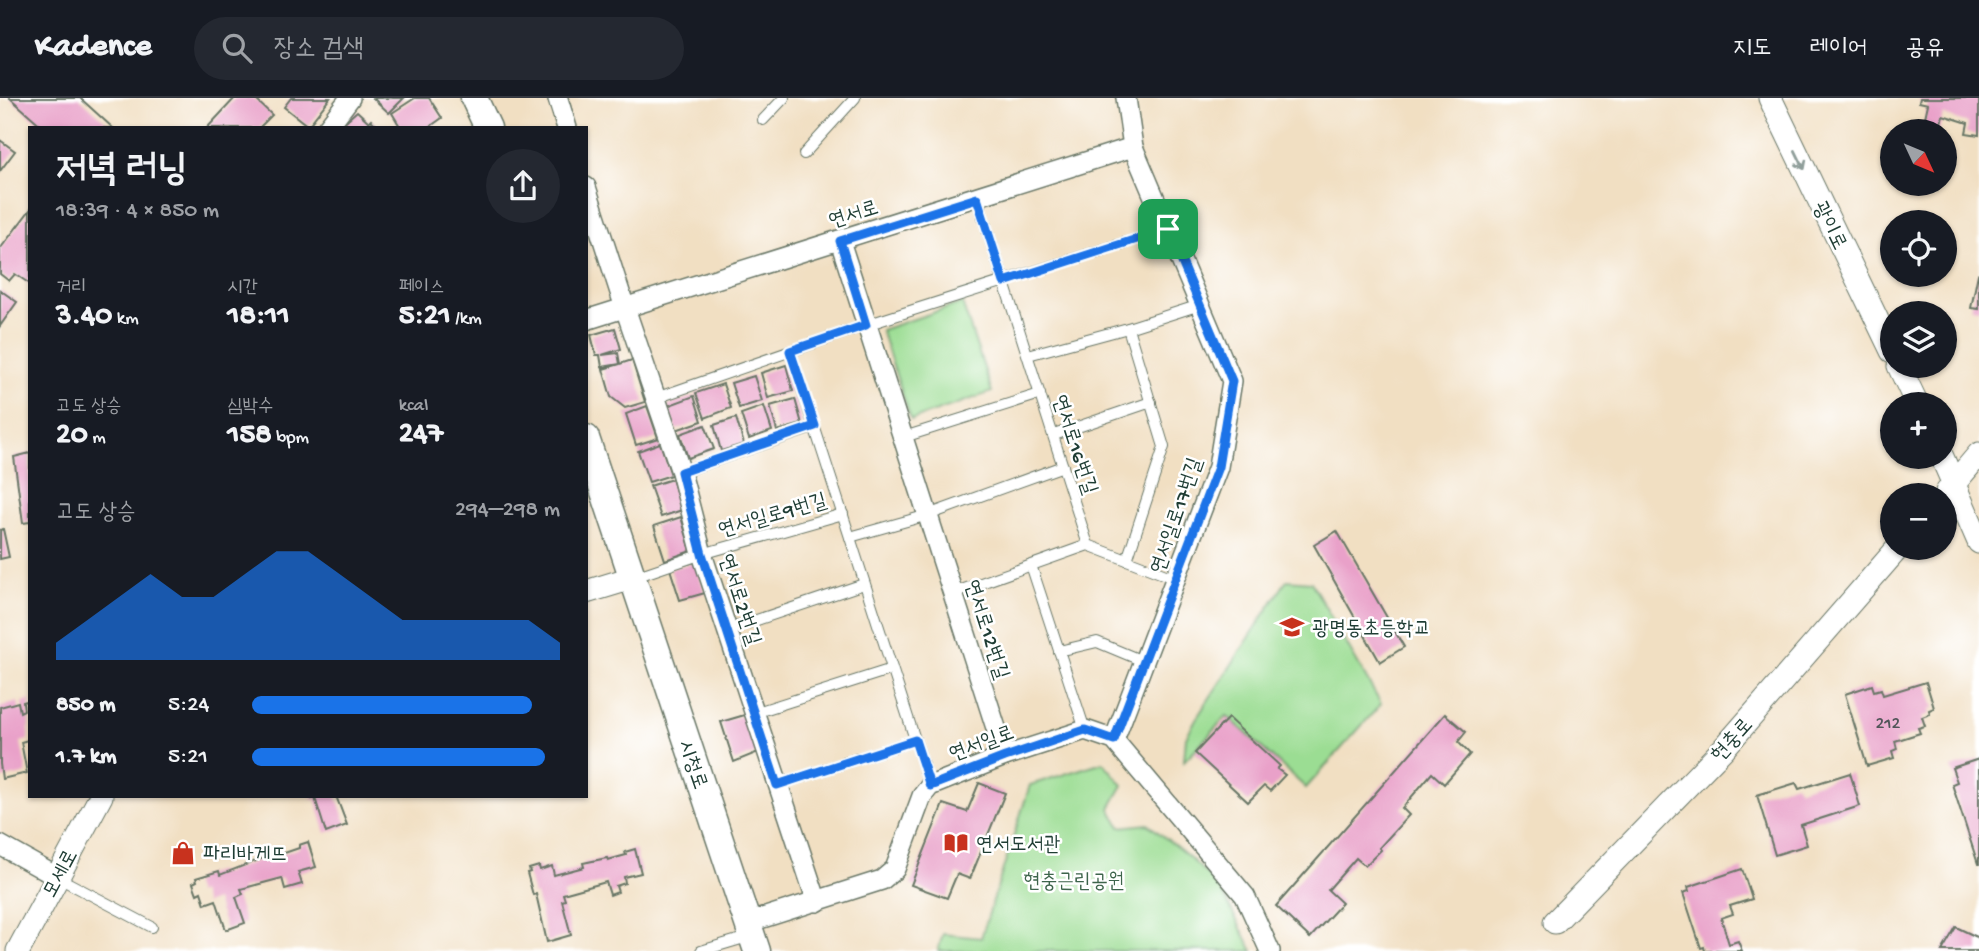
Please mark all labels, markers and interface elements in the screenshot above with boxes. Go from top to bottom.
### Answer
search box [194,17,684,80]
text: Kadence [35,29,152,67]
icon: search [218,29,256,67]
text: 장소 검색 [274,35,364,66]
text: 지도 [1733,35,1771,64]
text: 레이어 [1809,35,1867,64]
text: 공유 [1905,35,1944,64]
north arrow [1880,119,1956,196]
map controls [1880,119,1957,560]
button: share [486,149,560,223]
one-way arrow [1794,149,1807,170]
text: 저녁 러닝 [56,150,187,194]
street label: 연서로 [826,197,882,236]
text: 18:39 · 4 × 850 m [56,198,219,225]
street label: 광이로 [1806,198,1850,255]
pin [1138,199,1198,259]
icon: arrive [1149,210,1187,248]
button: locate [1880,210,1957,287]
text: 거리 [56,277,87,300]
text: 시간 [227,277,258,300]
text: 페이스 [399,277,445,300]
text: 3.40 [56,300,112,335]
text: 18:11 [227,300,290,335]
text: 5:21 [399,300,451,335]
button: layers [1880,301,1957,378]
text: km [112,308,139,331]
text: /km [451,308,482,331]
street label: 연서로16번길 [1045,392,1101,498]
button: + [1880,392,1957,469]
text: kcal [399,395,428,418]
text: 고도 상승 [56,396,122,419]
text: 심박수 [227,396,273,419]
text: 247 [399,418,443,453]
text: 20 [56,419,88,454]
text: 158 [227,419,272,454]
text: m [88,427,106,450]
text: bpm [272,427,309,450]
street label: 연서일로17번길 [1147,455,1210,577]
button: − [1880,483,1957,560]
street label: 연서일로9번길 [716,490,830,545]
text: 294–298 m [455,497,560,524]
text: 고도 상승 [56,500,135,527]
street label: 연서로2번길 [711,551,764,649]
street label: 연서로12번길 [957,577,1013,683]
school or university icon: 광명동초등학교 [1278,613,1306,641]
place label: 광명동초등학교 [1312,618,1430,643]
text: 850 m [56,692,116,719]
text: 5:24 [168,692,209,719]
street label: 현충로 [1707,714,1760,769]
house number: 212 [1876,714,1901,735]
street label: 연서일로 [946,722,1018,769]
street label: 시청로 [671,737,711,793]
text: 1.7 km [56,744,117,771]
text: 5:21 [168,744,208,771]
library icon: 연서도서관 [942,829,970,857]
place label: 연서도서관 [976,834,1061,859]
shop icon: 파리바게뜨 [169,839,197,867]
place label: 파리바게뜨 [203,844,288,869]
street label: 모세로 [39,846,85,903]
park label: 현충근린공원 [1023,871,1125,896]

